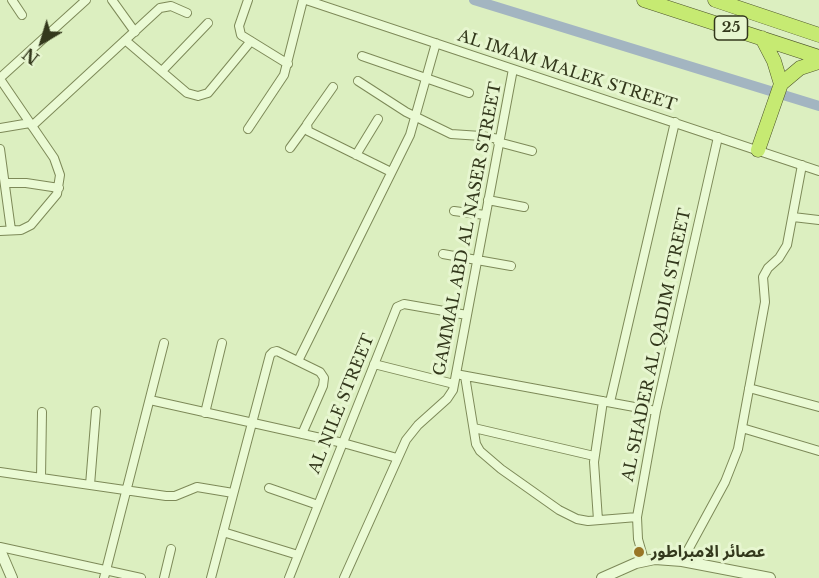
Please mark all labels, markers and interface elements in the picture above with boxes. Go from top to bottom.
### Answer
north arrow [12,12,72,72]
road number: 25 [714,16,748,40]
street label: AL IMAM MALEK STREET [455,27,679,115]
text: N [19,44,43,69]
street label: GAMMAL ABD AL NASER STREET [430,80,506,378]
street label: AL SHADER AL QADIM STREET [619,207,695,483]
street label: AL NILE STREET [305,331,379,477]
place label: عصائر الامبراطور [651,542,765,562]
marker: عصائر الامبراطور [632,545,646,559]

